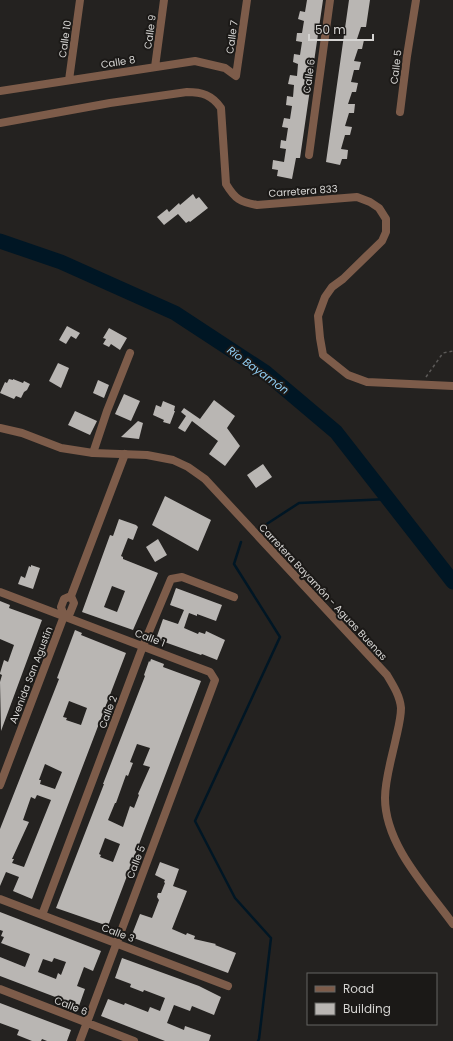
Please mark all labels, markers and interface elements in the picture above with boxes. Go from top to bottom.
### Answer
street label: Calle 9 [140,14,160,50]
scale bar [309,16,373,42]
street label: Calle 10 [55,19,75,59]
street label: Calle 7 [222,19,242,55]
text: 50 m [315,21,346,38]
street label: Calle 5 [386,49,406,85]
street label: Calle 8 [100,52,136,72]
street label: Calle 6 [299,58,319,94]
street label: Carretera 833 [268,181,338,201]
water label: Río Bayamón [224,342,292,398]
street label: Carretera Bayamón - Aguas Buenas [255,520,391,664]
street label: Avenida San Agustín [6,624,56,726]
street label: Calle 1 [133,625,167,651]
street label: Calle 2 [95,693,121,731]
street label: Calle 5 [123,843,149,881]
street label: Calle 3 [99,920,137,946]
legend [307,973,437,1025]
text: Road [343,980,374,997]
street label: Calle 6 [52,993,90,1019]
text: Building [343,1000,391,1017]

